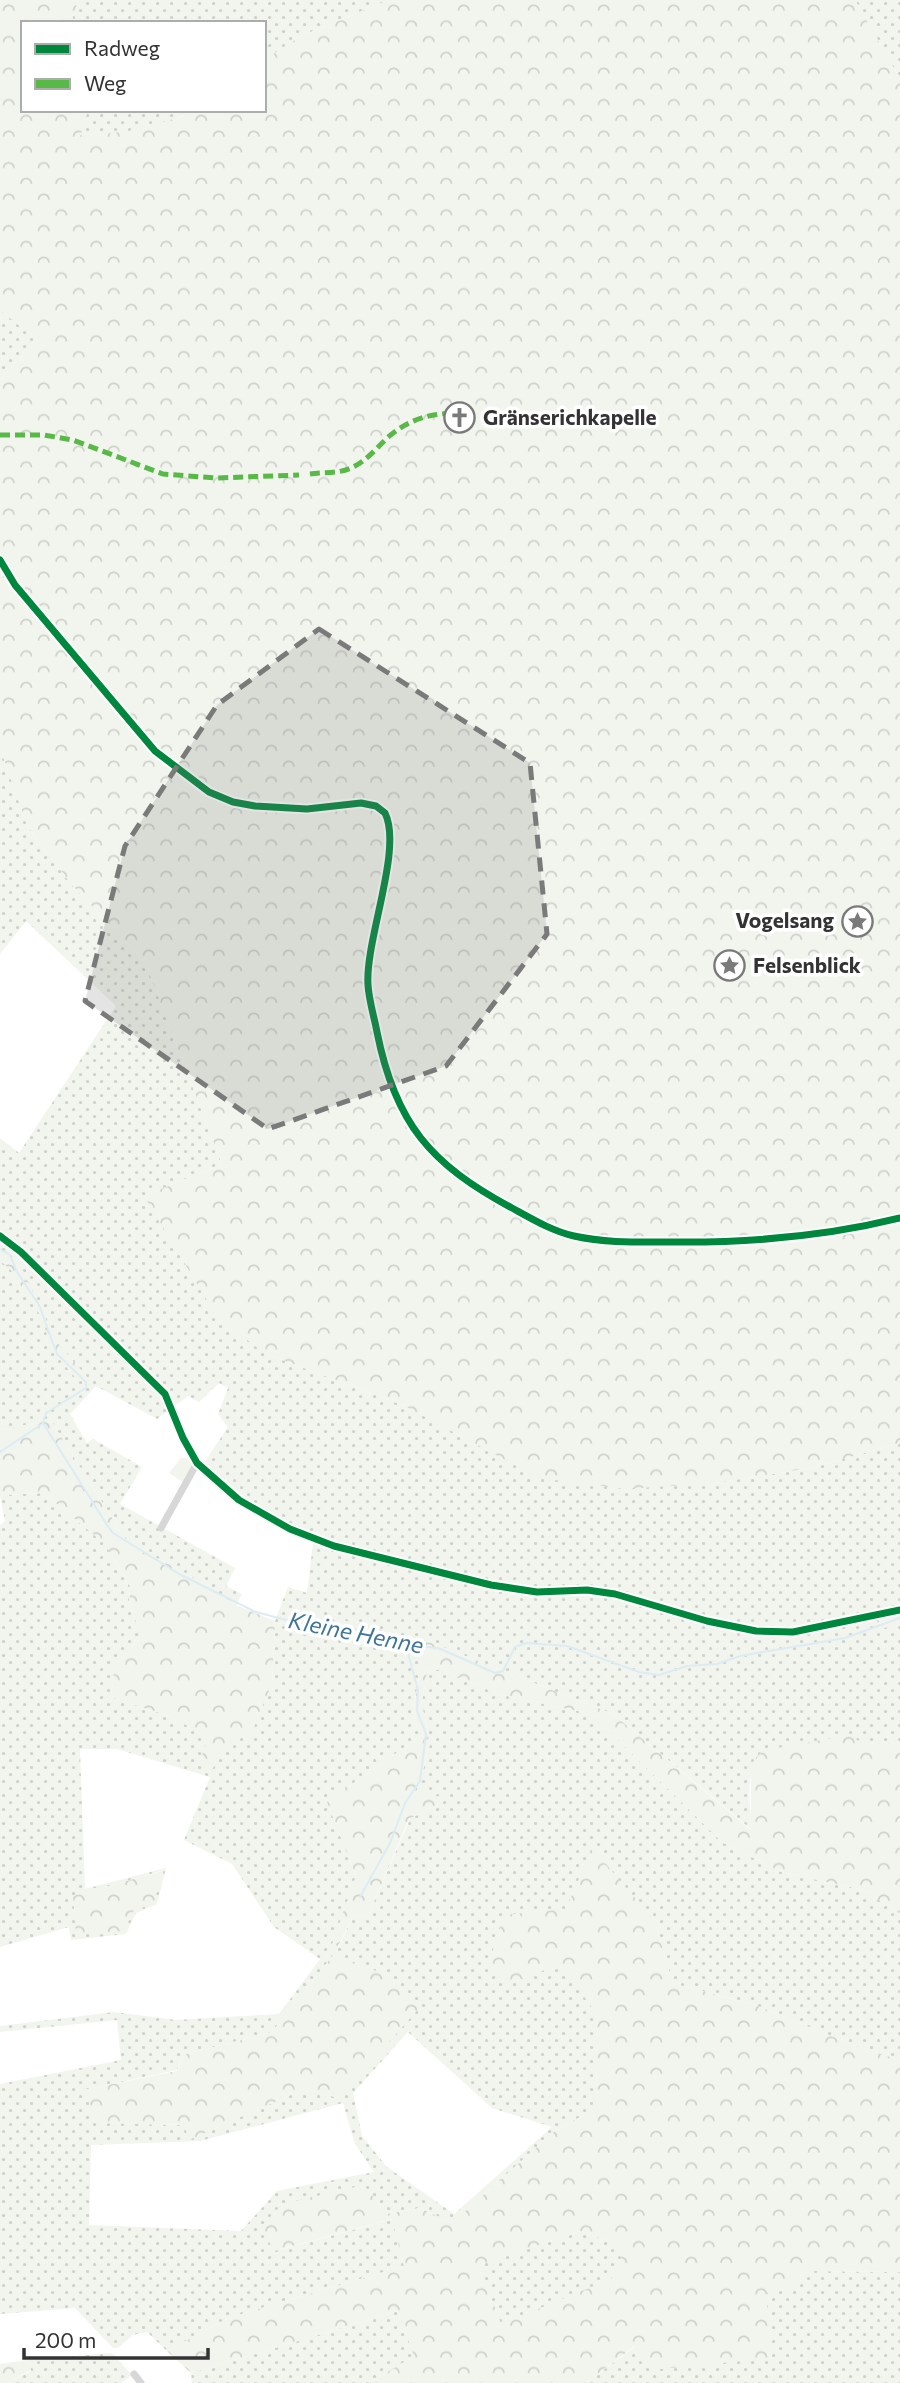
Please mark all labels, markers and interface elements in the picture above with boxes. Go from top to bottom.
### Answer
legend [21,21,266,112]
text: Radweg [84,35,160,60]
text: Weg [84,70,126,95]
church icon: Gränserichkapelle [443,401,477,435]
place label: Gränserichkapelle [483,404,657,429]
place icon: Vogelsang [840,904,874,938]
place label: Vogelsang [735,907,834,932]
place icon: Felsenblick [713,949,747,983]
place label: Felsenblick [753,952,861,977]
water label: Kleine Henne [286,1605,426,1659]
scale bar [24,2316,208,2360]
text: 200 m [35,2327,96,2352]

